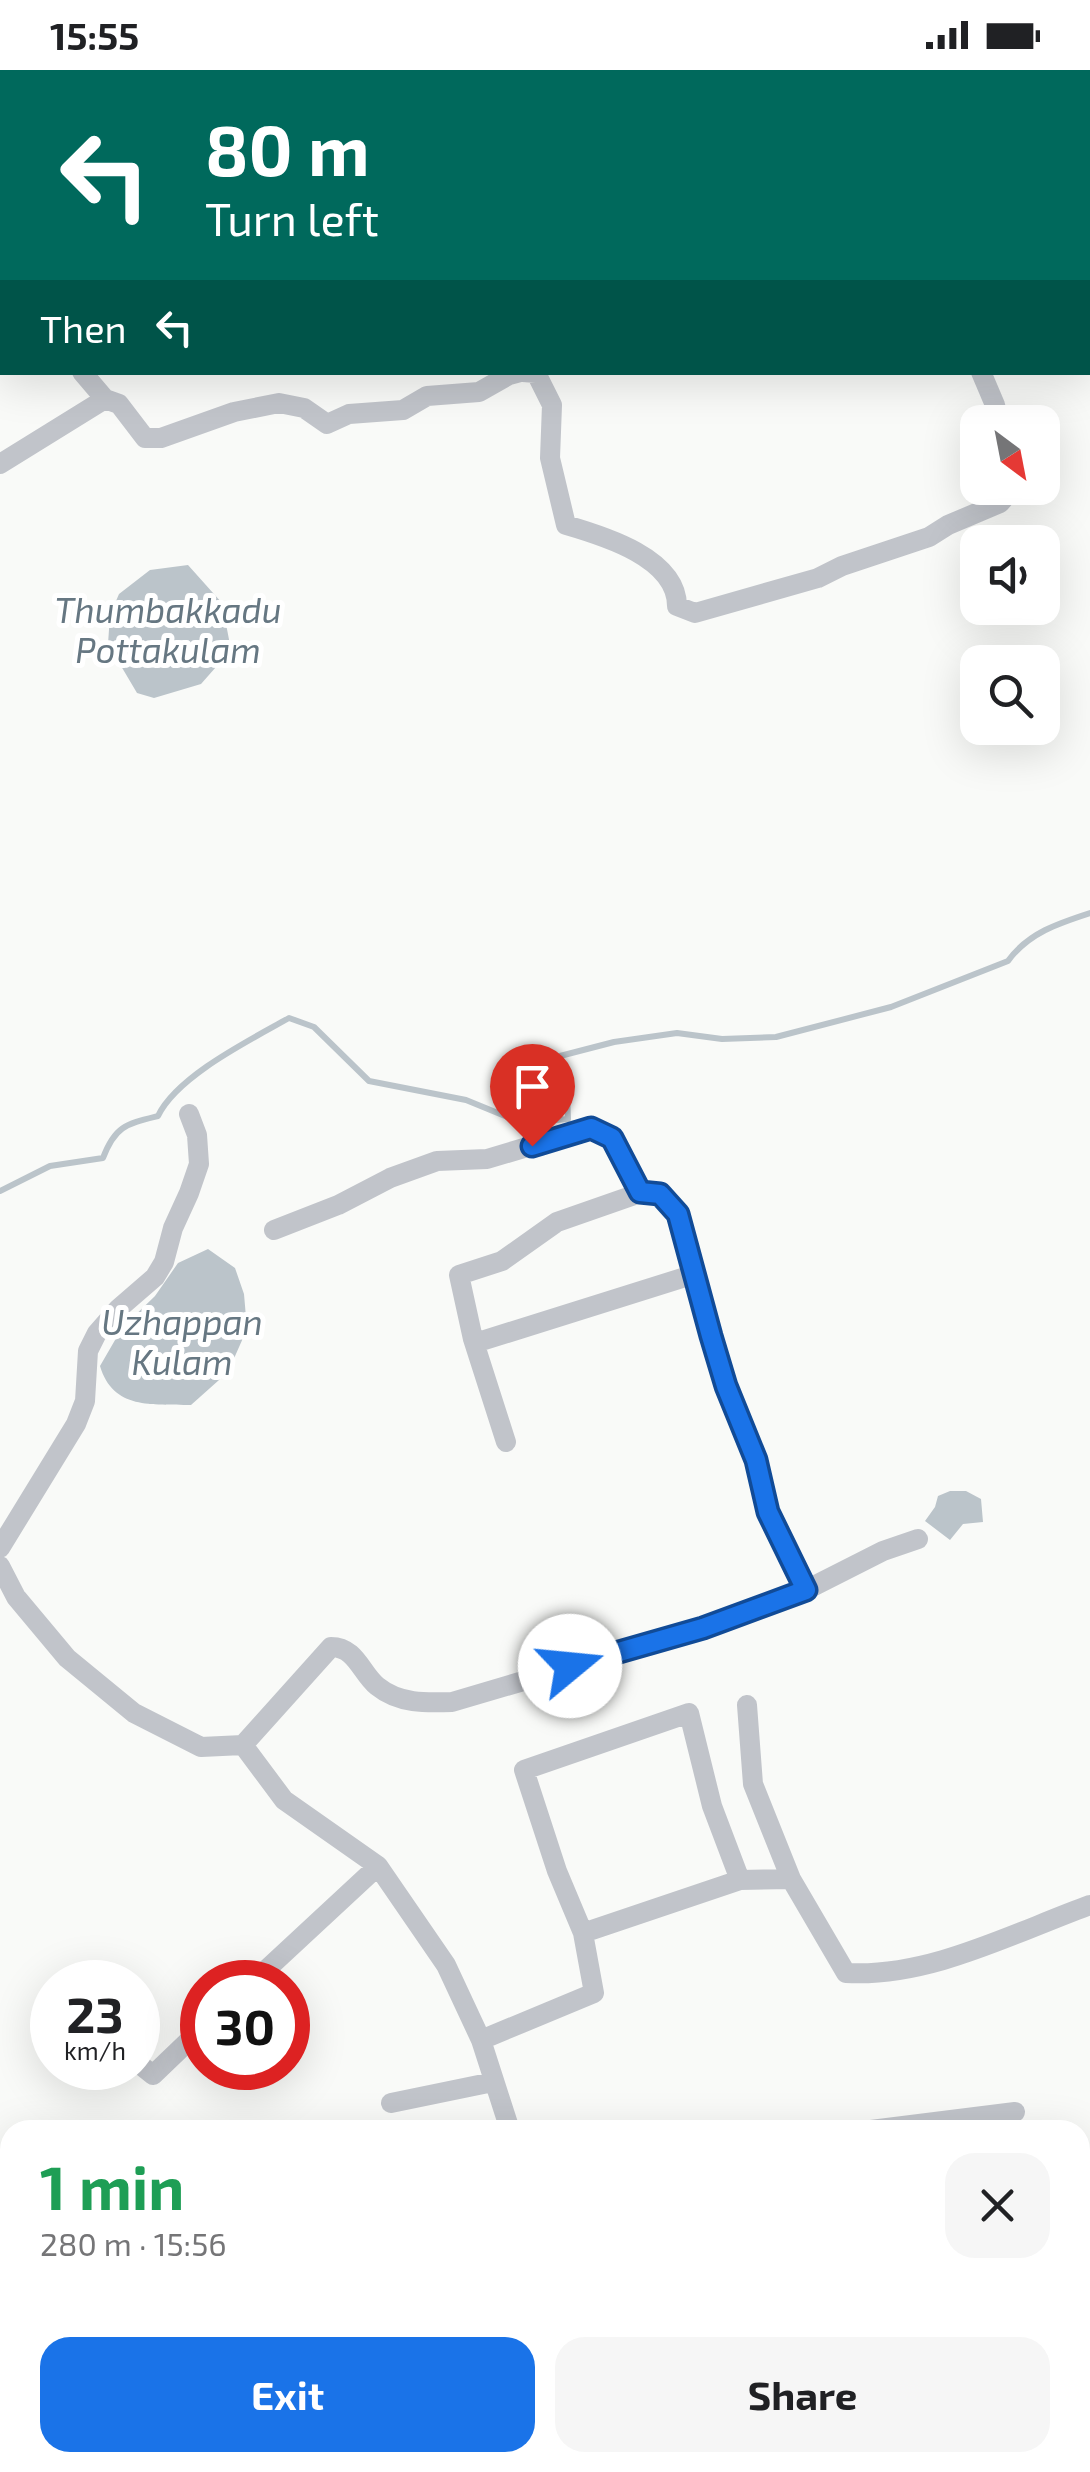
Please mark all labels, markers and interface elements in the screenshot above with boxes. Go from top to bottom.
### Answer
text: 15:55 [50,12,139,58]
text: 80 m [205,106,370,190]
icon: left [40,110,170,240]
text: Turn left [205,191,379,245]
icon: left [147,300,202,355]
text: Then [40,305,127,351]
north arrow [960,405,1060,505]
map controls [960,405,1060,745]
button: sound [960,525,1060,625]
water label: Thumbakkadu Pottakulam [55,588,281,670]
button: search [960,645,1060,745]
pin [490,1044,575,1147]
icon: arrive [505,1059,560,1114]
water label: Uzhappan Kulam [101,1300,263,1382]
position arrow [518,1614,622,1718]
speed limit sign: 30 [180,1960,310,2090]
text: 23 [66,1983,124,2043]
text: km/h [64,2035,126,2065]
text: 1 min [40,2150,184,2222]
button: close [945,2153,1050,2258]
text: 280 m · 15:56 [40,2224,227,2262]
button: Exit [40,2337,535,2452]
button: Share [555,2337,1050,2452]

